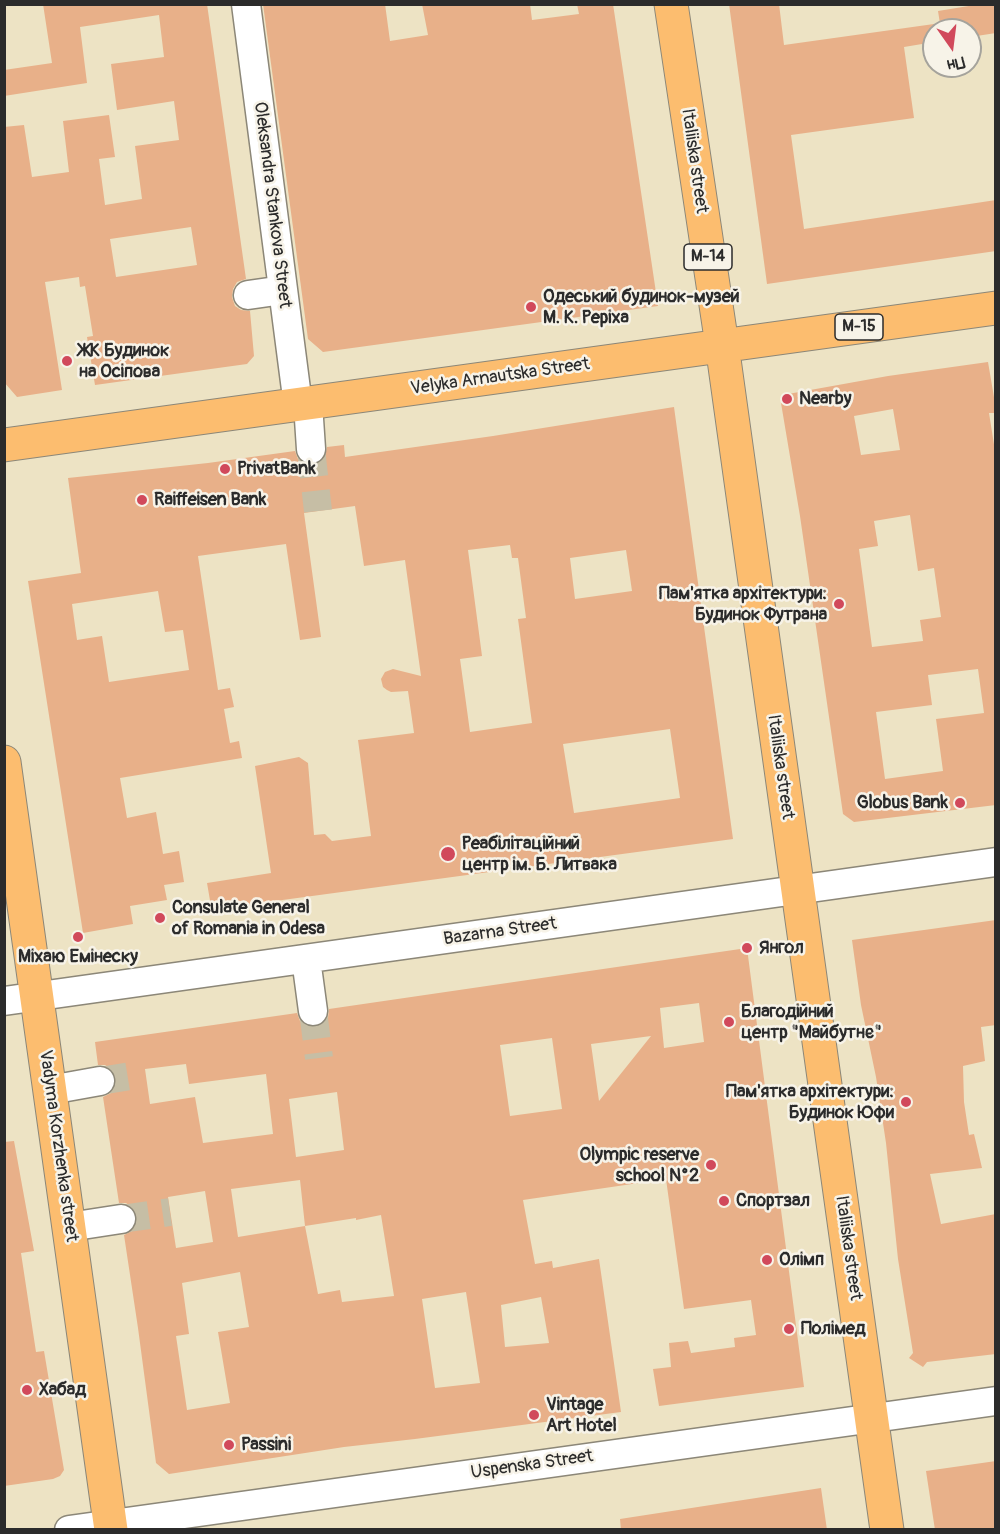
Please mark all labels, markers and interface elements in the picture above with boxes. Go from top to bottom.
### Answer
north arrow [922,18,982,78]
text: Пн [945,52,967,75]
street label: Oleksandra Stankova Street [249,101,295,309]
street label: Italiiska street [676,107,712,215]
road number: М-14 [684,244,732,270]
place label: Одеський будинок-музей М. К. Реріха [543,286,740,328]
marker: Одеський будинок-музей М. К. Реріха [524,300,538,314]
road number: М-15 [835,314,883,340]
place label: ЖК Будинок на Осіпова [79,340,169,382]
marker: ЖК Будинок на Осіпова [60,354,74,368]
street label: Velyka Arnautska Street [409,354,591,400]
place label: Nearby [799,388,851,410]
marker: Nearby [780,392,794,406]
place label: PrivatBank [237,458,316,480]
marker: PrivatBank [218,462,232,476]
place label: Raiffeisen Bank [154,489,266,511]
marker: Raiffeisen Bank [135,493,149,507]
place label: Пам'ятка архітектури: Будинок Футрана [659,583,827,626]
marker: Пам'ятка архітектури: Будинок Футрана [832,597,846,611]
street label: Italiiska street [762,713,798,821]
place label: Globus Bank [857,792,948,814]
marker: Globus Bank [953,796,967,810]
place label: Реабілітаційний центр ім. Б. Литвака [462,833,617,876]
marker: Реабілітаційний центр ім. Б. Литвака [439,845,457,863]
place label: Consulate General of Romania in Odesa [172,897,325,940]
marker: Consulate General of Romania in Odesa [153,911,167,925]
street label: Bazarna Street [442,913,558,951]
marker: Міхаю Емінеску [71,930,85,944]
place label: Янгол [759,937,804,959]
marker: Янгол [740,941,754,955]
place label: Міхаю Емінеску [18,946,138,968]
place label: Благодійний центр "Майбутнє" [741,1001,882,1044]
marker: Благодійний центр "Майбутнє" [722,1015,736,1029]
street label: Vadyma Korzhenka street [34,1049,82,1243]
place label: Пам'ятка архітектури: Будинок Юфи [726,1081,894,1124]
marker: Пам'ятка архітектури: Будинок Юфи [899,1095,913,1109]
place label: Olympic reserve school N°2 [580,1144,699,1186]
marker: Olympic reserve school N°2 [704,1158,718,1172]
place label: Спортзал [736,1190,810,1212]
marker: Спортзал [717,1194,731,1208]
street label: Italiiska street [830,1194,866,1302]
place label: Олімп [779,1249,824,1271]
marker: Олімп [760,1253,774,1267]
place label: Полімед [801,1318,866,1340]
marker: Полімед [782,1322,796,1336]
place label: Хабад [39,1379,86,1401]
marker: Хабад [20,1383,34,1397]
place label: Vintage Art Hotel [546,1394,617,1436]
marker: Vintage Art Hotel [527,1408,541,1422]
place label: Passini [241,1434,291,1456]
marker: Passini [222,1438,236,1452]
street label: Uspenska Street [469,1446,595,1484]

